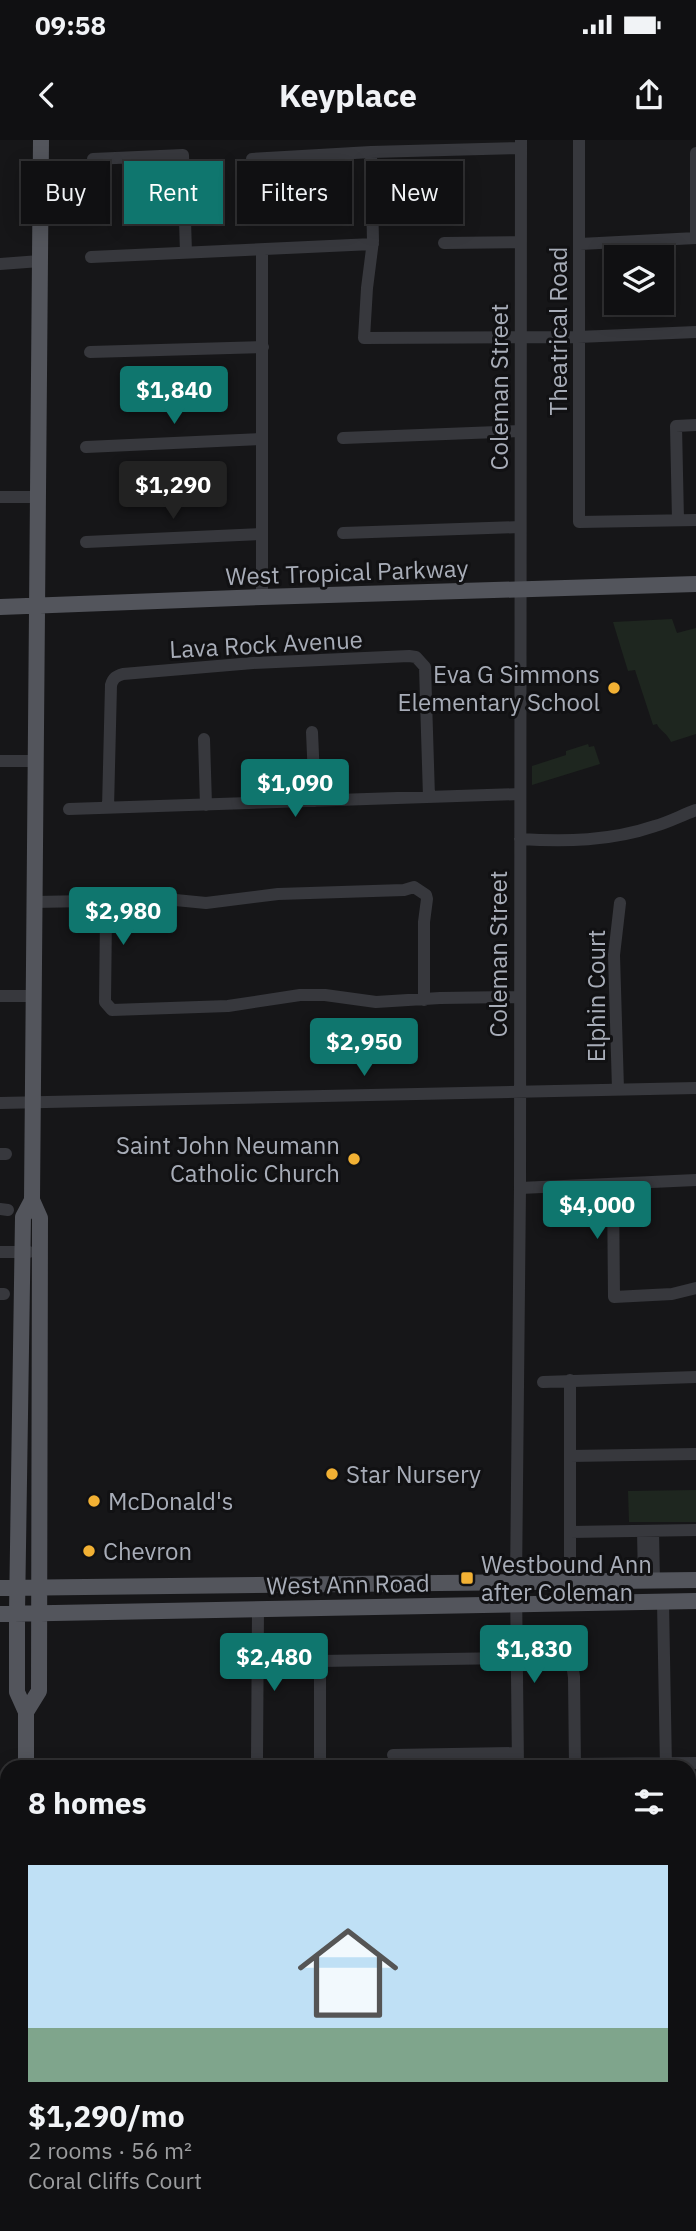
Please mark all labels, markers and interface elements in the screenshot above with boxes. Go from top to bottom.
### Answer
text: 09:58 [35,8,106,42]
text: Keyplace [279,74,417,116]
icon: back [28,76,66,114]
icon: share [630,76,668,114]
chip: Buy [21,161,110,224]
chip: Rent [124,161,223,224]
chip: Filters [237,161,352,224]
chip: New [366,161,463,224]
map controls [604,245,674,315]
button: layers [604,245,674,315]
street label: Theatrical Road [542,247,574,415]
street label: Coleman Street [483,304,515,470]
pin: $1,840 [117,366,231,426]
text: $1,840 [136,374,212,404]
pin: $1,290 [116,462,230,521]
text: $1,290 [135,469,211,499]
street label: West Tropical Parkway [225,552,469,592]
street label: Lava Rock Avenue [168,623,364,665]
place label: Eva G Simmons Elementary School [398,658,600,718]
marker: Eva G Simmons Elementary School [606,680,622,696]
pin: $1,090 [238,760,352,819]
text: $1,090 [257,767,333,797]
street label: Coleman Street [482,871,514,1037]
pin: $2,980 [66,888,180,947]
text: $2,980 [85,895,161,925]
street label: Elphin Court [580,930,612,1062]
pin: $2,950 [307,1018,421,1078]
text: $2,950 [326,1026,402,1056]
place label: Saint John Neumann Catholic Church [116,1129,340,1189]
marker: Saint John Neumann Catholic Church [346,1151,362,1167]
pin: $4,000 [540,1182,654,1241]
text: $4,000 [559,1189,635,1219]
place label: Star Nursery [346,1458,481,1490]
marker: Star Nursery [324,1466,340,1482]
place label: McDonald's [108,1485,234,1517]
marker: McDonald's [86,1493,102,1509]
place label: Chevron [103,1535,192,1567]
marker: Chevron [81,1543,97,1559]
place label: Westbound Ann after Coleman [481,1548,652,1608]
street label: West Ann Road [266,1567,430,1601]
marker: Westbound Ann after Coleman [459,1570,475,1586]
pin: $1,830 [477,1626,591,1685]
text: $1,830 [496,1633,572,1663]
pin: $2,480 [217,1634,331,1693]
text: $2,480 [236,1641,312,1671]
text: 8 homes [28,1783,147,1822]
icon: filters [630,1783,668,1821]
icon: home [285,1910,411,2036]
text: $1,290/mo [28,2096,185,2135]
text: 2 rooms · 56 m² [28,2135,192,2165]
text: Coral Cliffs Court [28,2165,202,2195]

